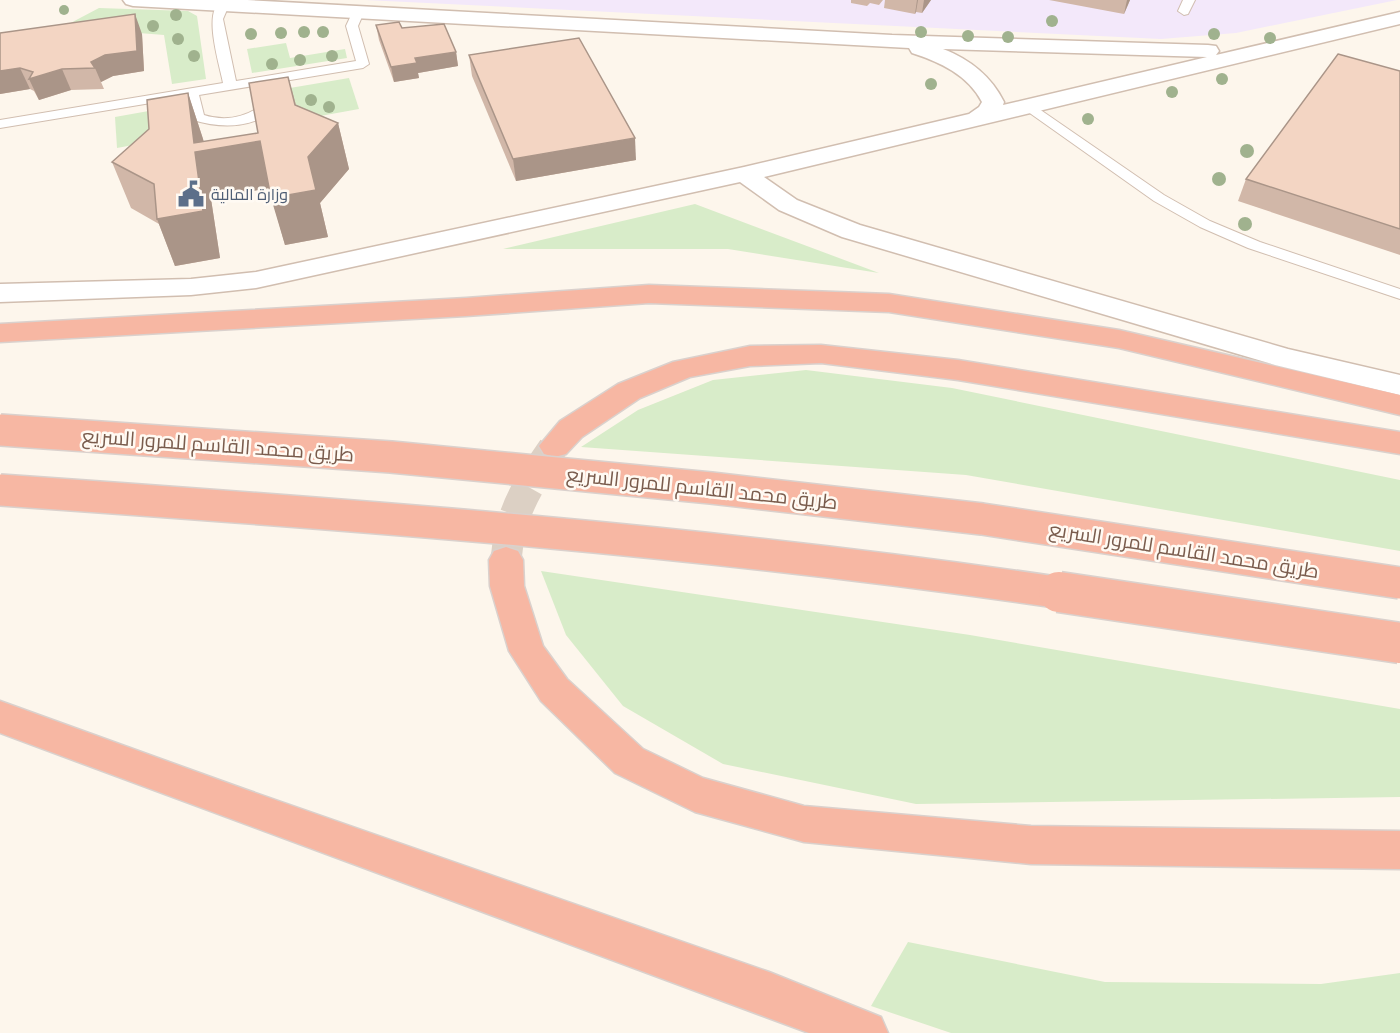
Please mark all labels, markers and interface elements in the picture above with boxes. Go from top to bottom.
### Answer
public building icon: وزارة المالية [176,179,206,209]
place label: وزارة المالية [211,185,288,204]
street label: طريق محمد القاسم للمرور السريع [81,424,355,468]
street label: طريق محمد القاسم للمرور السريع [565,462,839,516]
street label: طريق محمد القاسم للمرور السريع [1047,517,1321,585]

